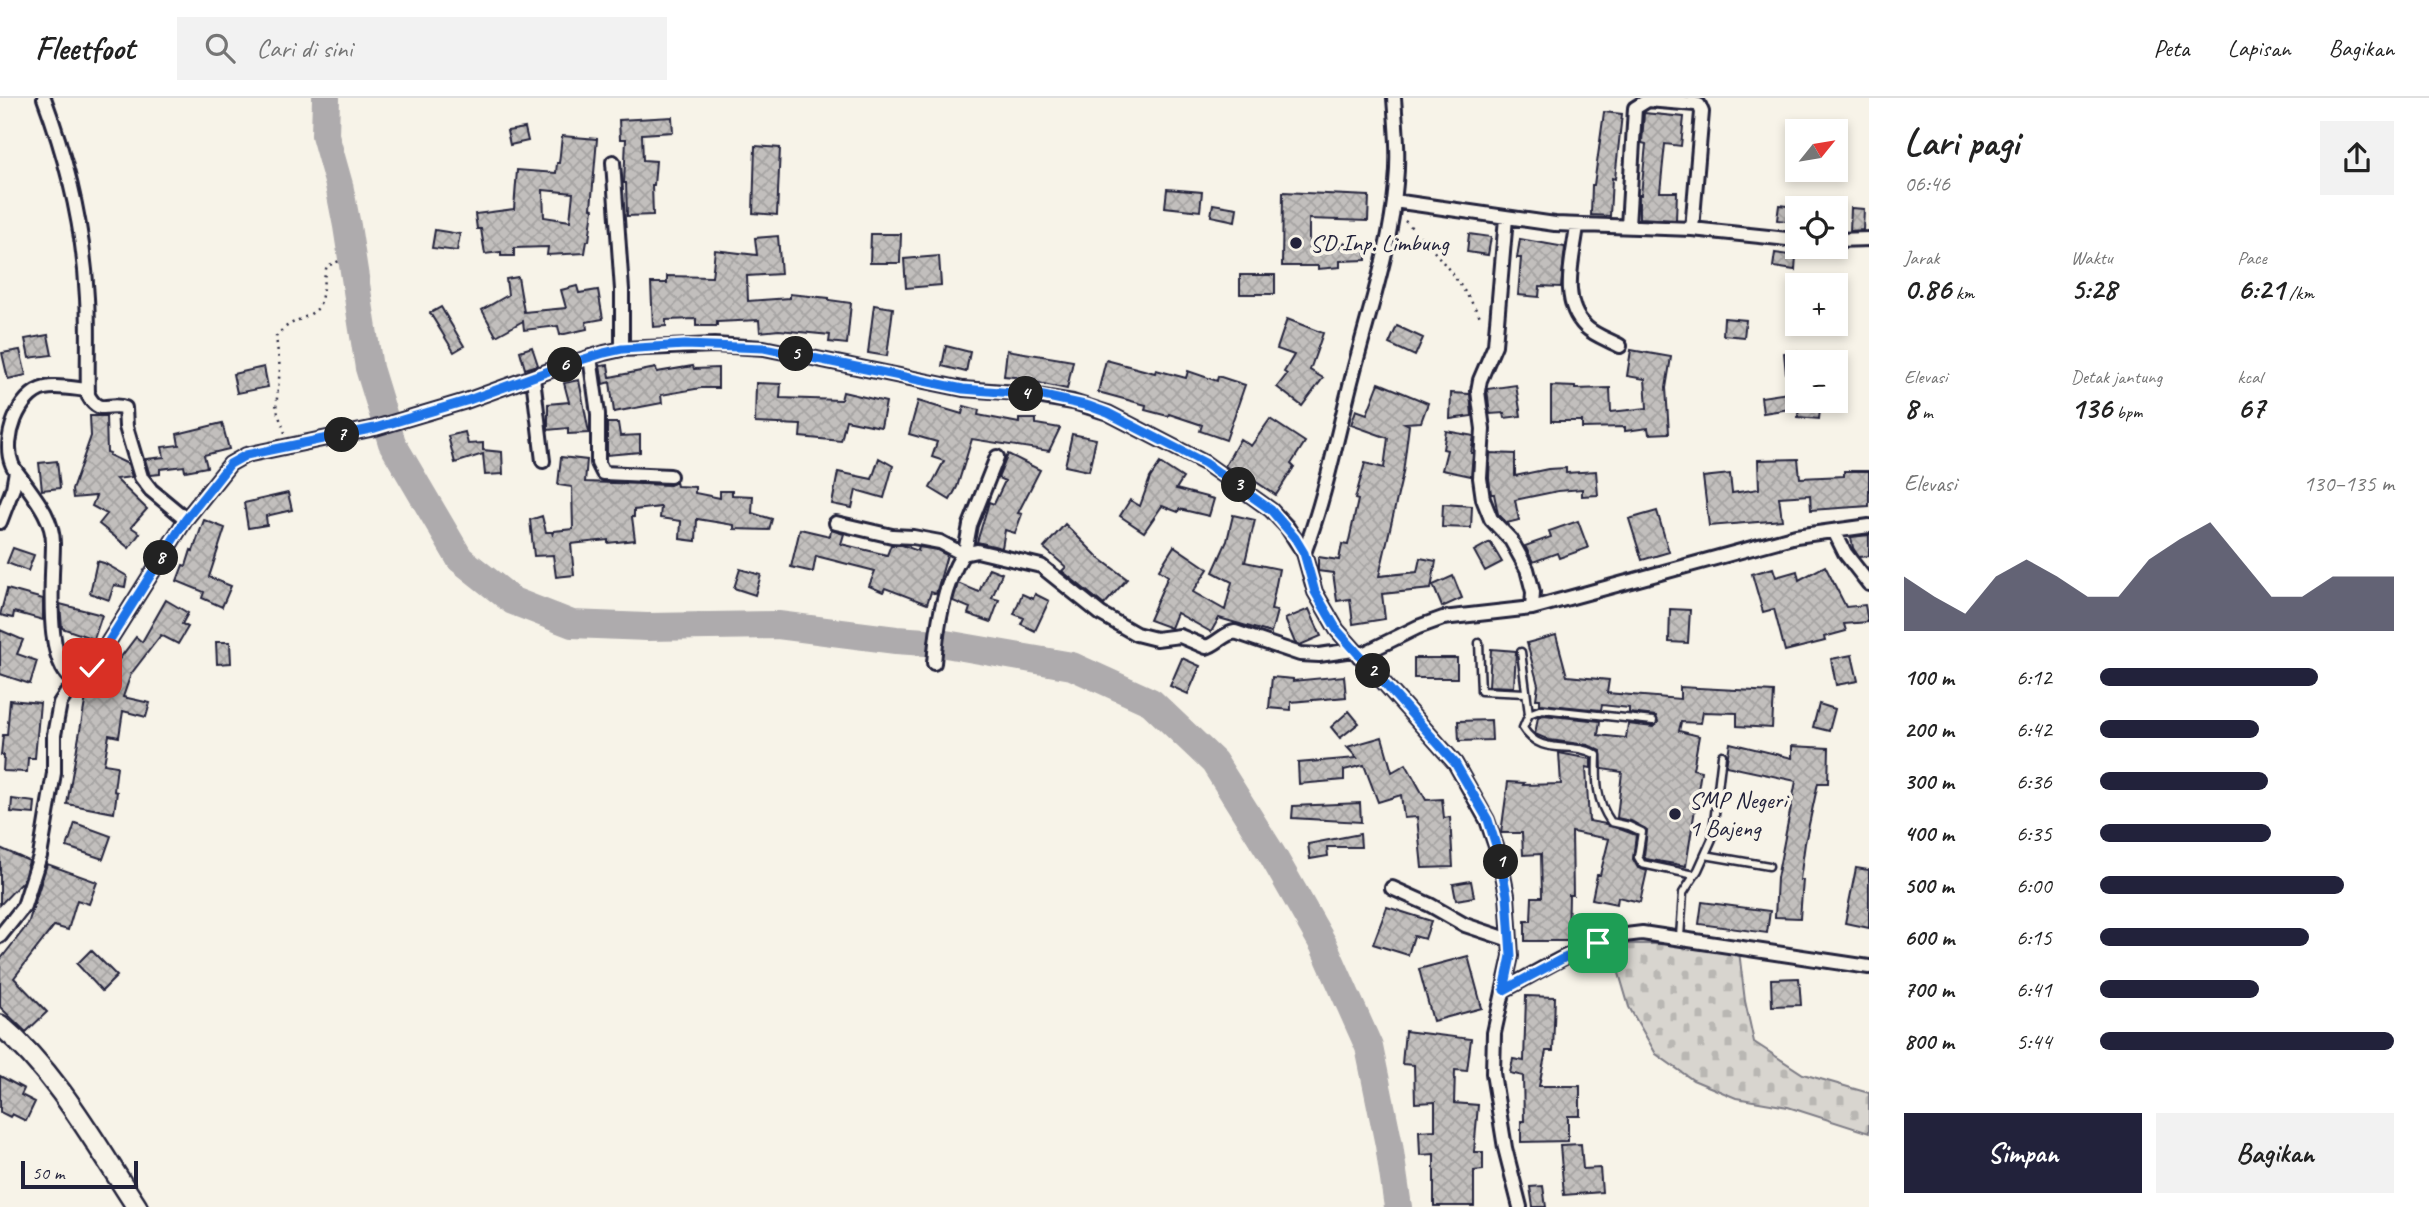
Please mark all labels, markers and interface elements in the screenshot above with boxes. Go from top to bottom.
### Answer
search box [177,17,667,80]
text: Fleetfoot [35,27,135,69]
icon: search [201,29,239,67]
text: Cari di sini [257,32,352,65]
text: Peta [2153,33,2190,63]
text: Lapisan [2228,33,2291,63]
text: Bagikan [2329,33,2394,63]
north arrow [1785,119,1848,182]
map controls [1785,119,1848,413]
text: Lari pagi [1904,119,2019,166]
button: share [2320,121,2394,195]
text: 06:46 [1904,169,1950,198]
button: locate [1785,196,1848,259]
place label: SD Inp. Limbung [1310,228,1450,258]
marker: SD Inp. Limbung [1288,235,1304,251]
text: Jarak [1904,246,1939,270]
text: Waktu [2071,246,2113,270]
text: Pace [2237,246,2267,270]
text: 0.86 [1904,270,1951,308]
text: 5:28 [2071,270,2117,308]
text: 6:21 [2237,270,2284,308]
button: + [1785,273,1848,336]
text: km [1951,281,1974,305]
text: /km [2284,281,2314,305]
pin: 5 [778,336,814,372]
text: 5 [791,341,800,365]
pin: 6 [548,348,582,382]
button: − [1785,350,1848,413]
text: 6 [560,352,569,376]
text: Elevasi [1904,365,1947,389]
text: Detak jantung [2071,365,2162,389]
text: kcal [2237,365,2262,389]
pin: 4 [1009,376,1044,412]
text: 4 [1021,381,1030,405]
text: 8 [1904,389,1918,427]
text: 136 [2071,389,2112,427]
text: 67 [2237,389,2265,427]
text: m [1918,400,1933,424]
text: bpm [2112,400,2142,424]
pin: 7 [324,418,360,452]
text: 7 [337,422,346,446]
pin: 3 [1222,468,1256,502]
text: Elevasi [1904,469,1957,498]
text: 130–135 m [2303,469,2394,498]
text: 3 [1234,472,1243,496]
pin: 8 [144,540,178,575]
text: 8 [156,545,165,569]
pin [62,638,122,698]
icon: check [73,649,111,687]
pin: 2 [1356,654,1390,688]
text: 2 [1368,658,1377,682]
text: 100 m [1904,663,1954,692]
text: 6:12 [2016,663,2052,692]
text: 200 m [1904,715,1954,744]
text: 6:42 [2016,715,2052,744]
text: 300 m [1904,767,1954,796]
text: 6:36 [2016,767,2052,796]
place label: SMP Negeri 1 Bajeng [1689,785,1790,843]
marker: SMP Negeri 1 Bajeng [1667,806,1683,822]
text: 400 m [1904,819,1954,848]
text: 6:35 [2016,819,2052,848]
pin: 1 [1484,844,1518,880]
text: 1 [1496,849,1505,873]
text: 500 m [1904,871,1953,900]
text: 6:00 [2016,871,2052,900]
pin [1568,913,1628,973]
text: 600 m [1904,923,1954,952]
text: 6:15 [2016,923,2052,952]
icon: arrive [1579,924,1617,962]
text: 700 m [1904,975,1954,1004]
text: 6:41 [2016,975,2052,1004]
text: 800 m [1904,1027,1954,1056]
text: 5:44 [2016,1027,2052,1056]
button: Simpan [1904,1113,2142,1193]
button: Bagikan [2156,1113,2394,1193]
scale bar [21,1158,138,1190]
text: 50 m [32,1161,64,1185]

